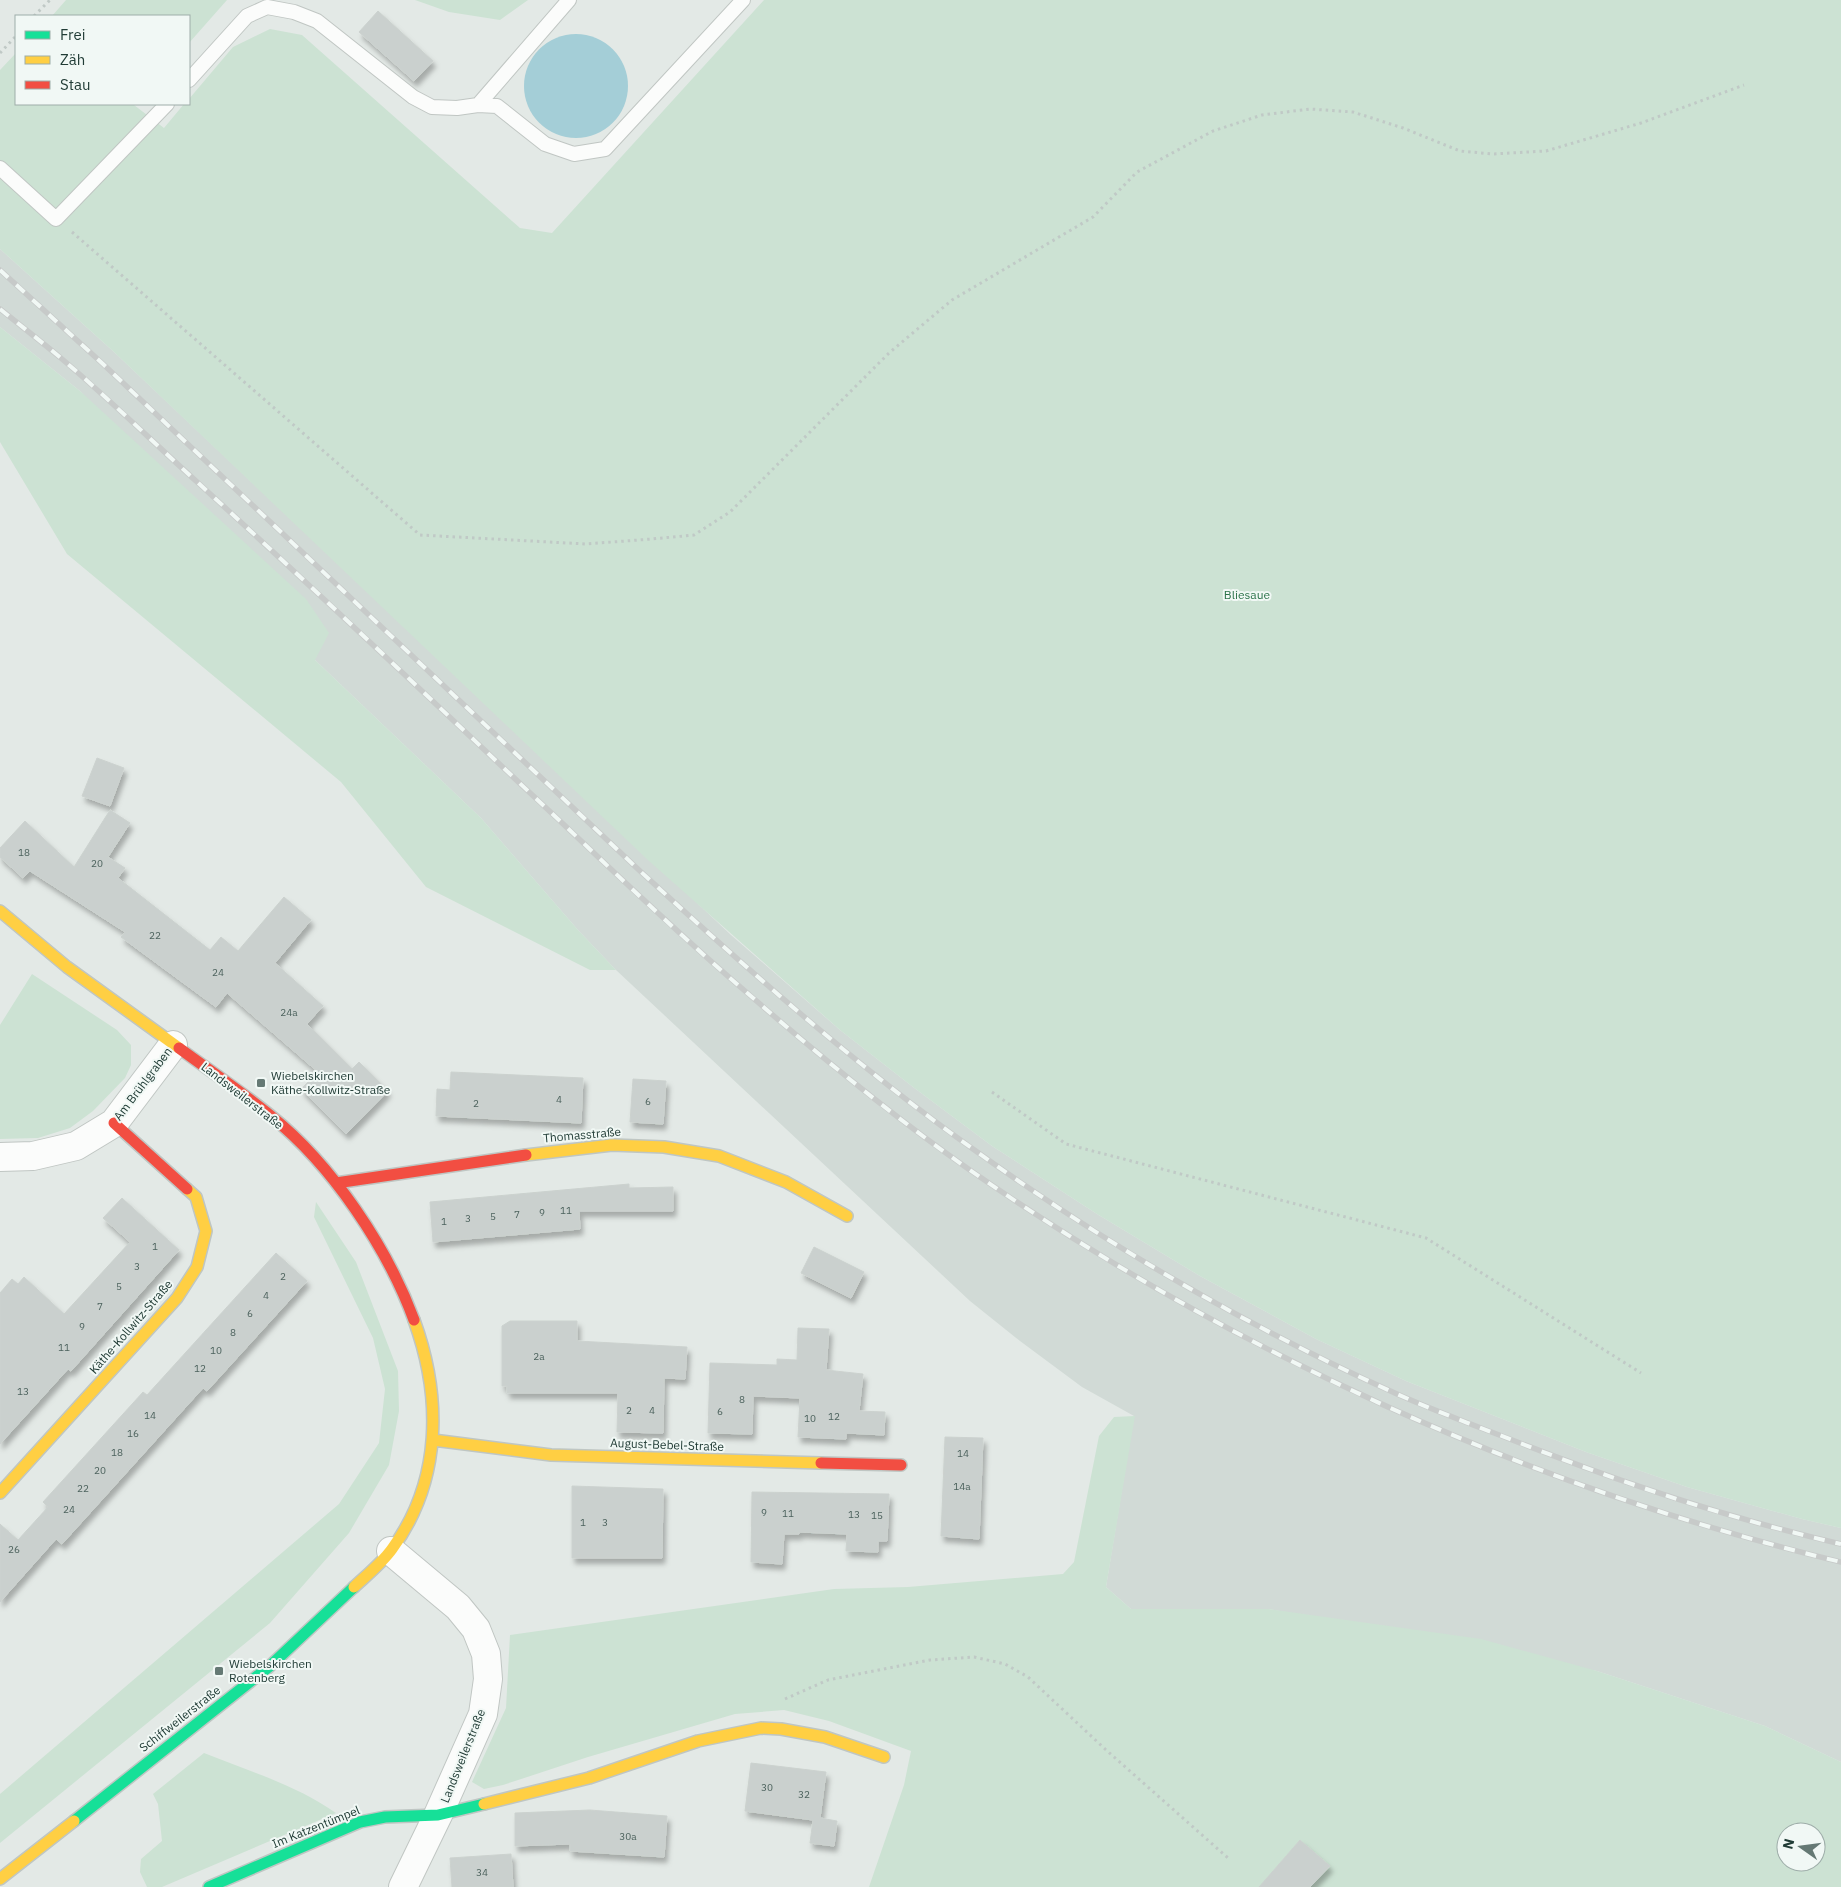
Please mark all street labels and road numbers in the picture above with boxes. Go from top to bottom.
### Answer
street label: Am Brühlgraben [110,1044,175,1123]
street label: Landsweilerstraße [198,1059,287,1133]
street label: Thomasstraße [542,1124,622,1145]
street label: Käthe-Kollwitz-Straße [86,1276,176,1377]
street label: August-Bebel-Straße [610,1435,725,1454]
street label: Schiffweilerstraße [136,1682,223,1755]
street label: Landsweilerstraße [437,1706,488,1805]
street label: Im Katzentümpel [270,1802,362,1851]

